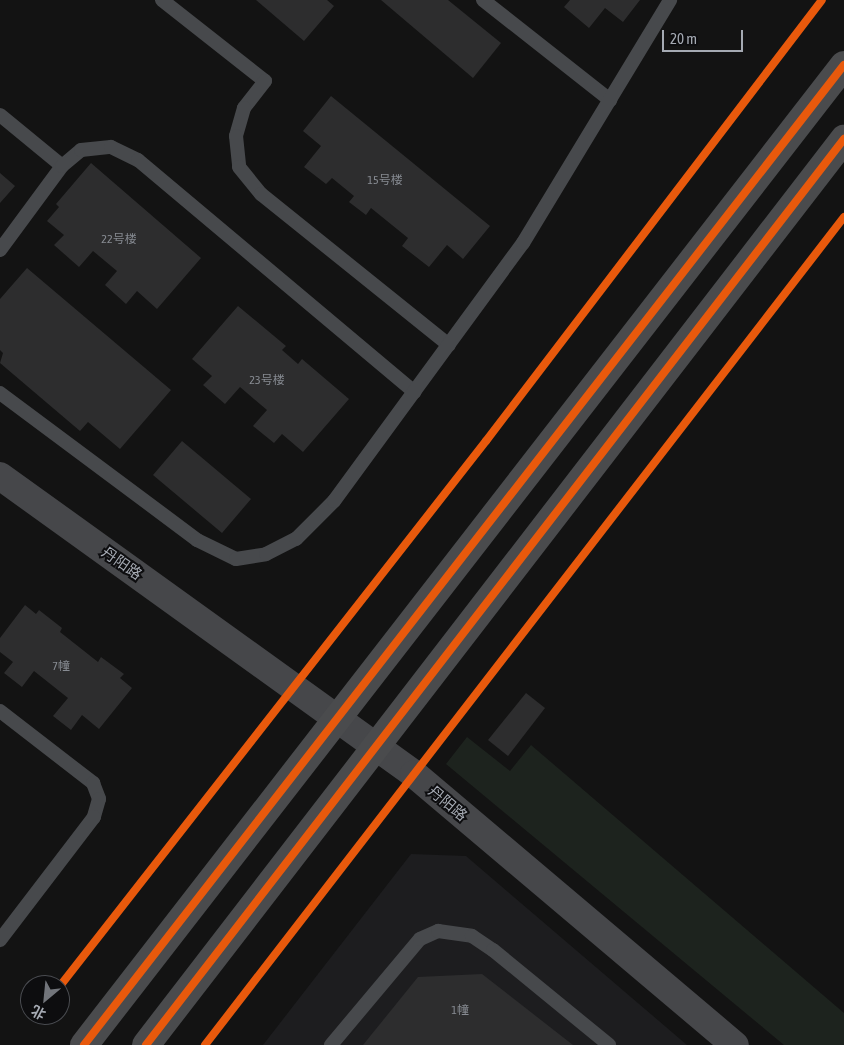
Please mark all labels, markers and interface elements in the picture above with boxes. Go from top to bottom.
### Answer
scale bar [664,20,745,52]
text: 20 m [670,30,697,47]
house number: 15号楼 [367,174,403,188]
house number: 22号楼 [101,233,137,247]
house number: 23号楼 [249,374,285,388]
street label: 丹阳路 [98,543,146,583]
house number: 7幢 [52,660,70,674]
street label: 丹阳路 [425,782,471,824]
north arrow [20,975,70,1025]
text: 北 [28,1002,48,1023]
house number: 1幢 [451,1004,469,1018]

